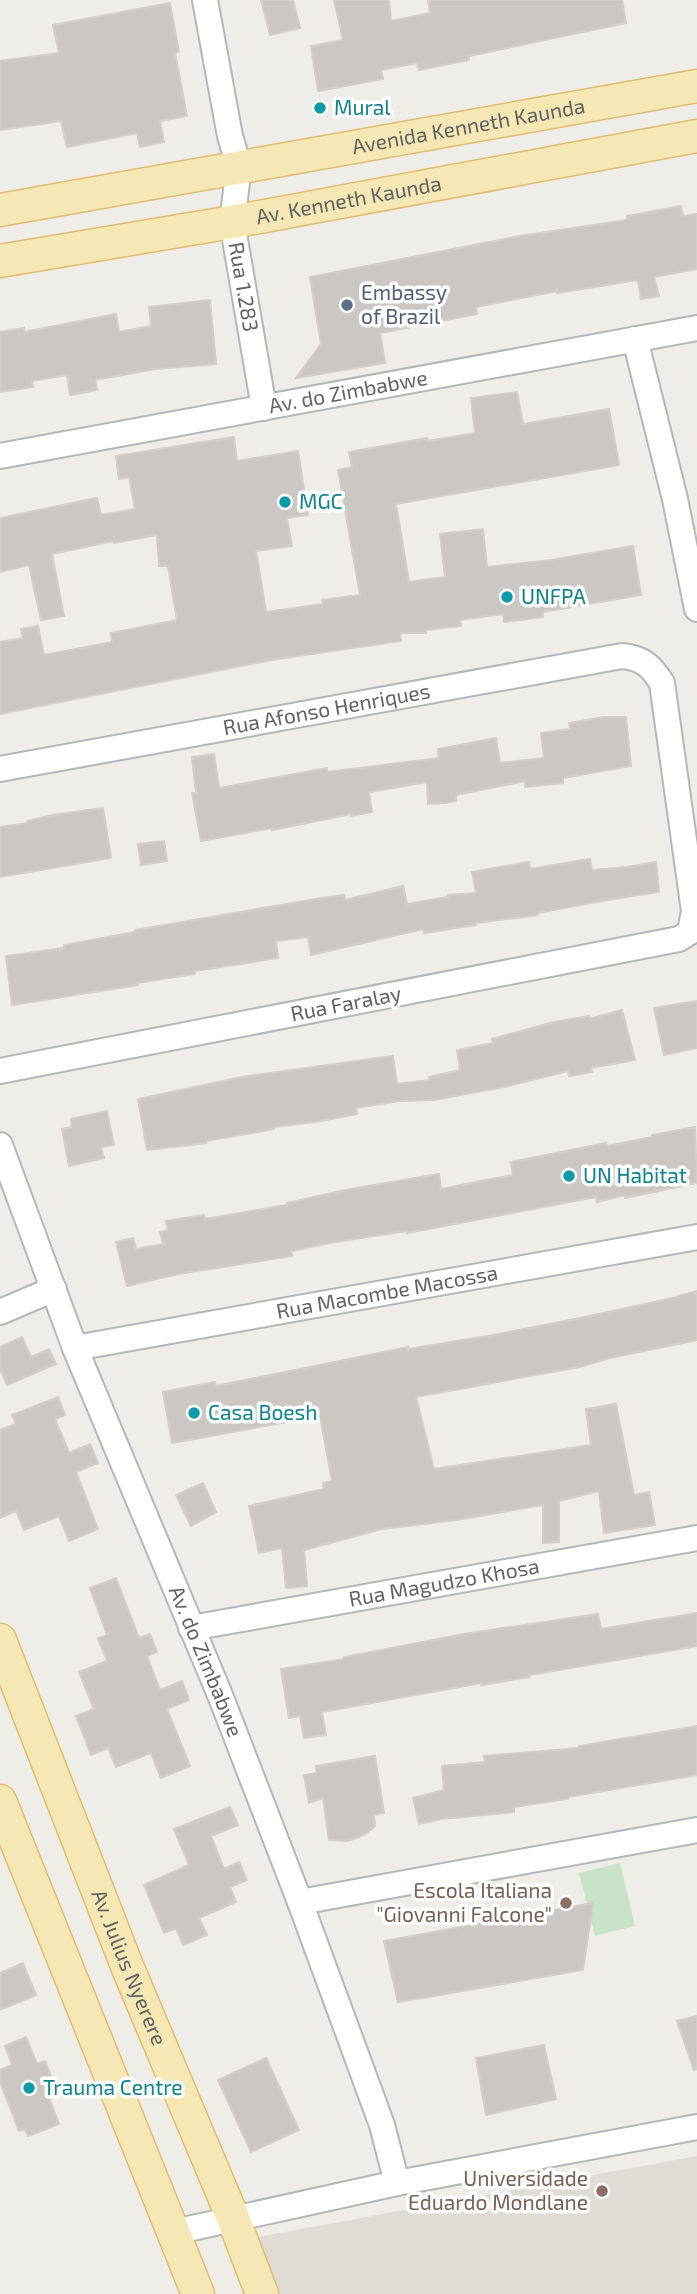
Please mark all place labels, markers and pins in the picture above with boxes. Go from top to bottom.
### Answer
place label: Mural [334,94,391,119]
marker: Mural [312,100,328,116]
place label: Embassy of Brazil [361,279,447,328]
marker: Embassy of Brazil [339,297,355,313]
place label: MGC [299,488,343,513]
marker: MGC [277,494,293,510]
place label: UNFPA [521,583,586,608]
marker: UNFPA [499,589,515,605]
place label: UN Habitat [583,1162,687,1187]
marker: UN Habitat [561,1168,577,1184]
place label: Casa Boesh [208,1399,317,1424]
marker: Casa Boesh [186,1405,202,1421]
place label: Escola Italiana "Giovanni Falcone" [376,1877,552,1926]
marker: Escola Italiana "Giovanni Falcone" [558,1895,574,1911]
place label: Trauma Centre [43,2074,183,2099]
marker: Trauma Centre [21,2080,37,2096]
place label: Universidade Eduardo Mondlane [408,2165,588,2214]
marker: Universidade Eduardo Mondlane [594,2183,610,2199]

